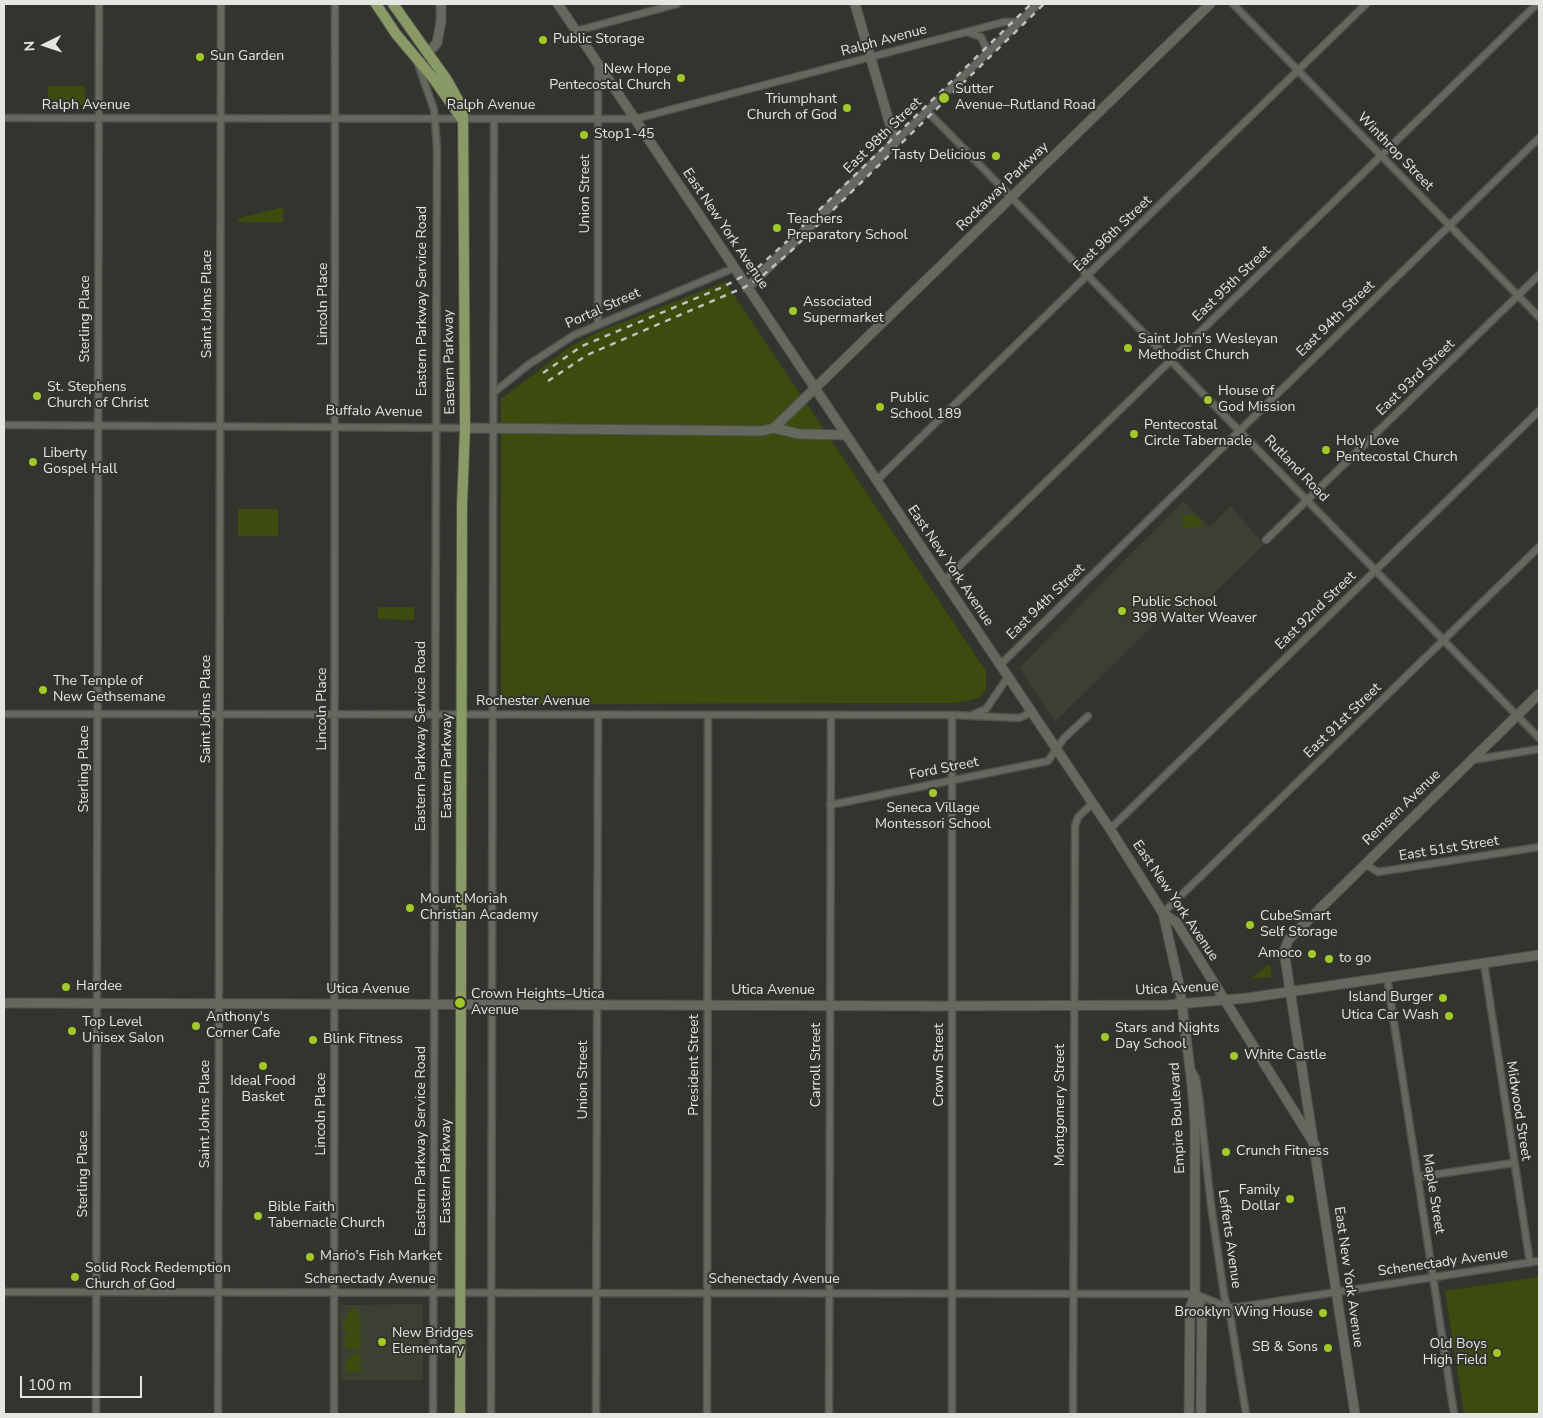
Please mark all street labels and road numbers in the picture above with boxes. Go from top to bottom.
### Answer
street label: Ralph Avenue [839,21,929,61]
street label: East 98th Street [840,95,926,177]
street label: Ralph Avenue [42,98,130,114]
street label: Ralph Avenue [447,98,535,114]
street label: Winthrop Street [1353,109,1437,195]
street label: Rockaway Parkway [953,139,1053,235]
street label: Union Street [578,155,594,233]
street label: East New York Avenue [678,165,772,293]
street label: East 96th Street [1070,193,1156,275]
street label: Eastern Parkway Service Road [415,206,431,396]
street label: East 95th Street [1189,243,1275,325]
street label: Saint Johns Place [200,250,216,358]
street label: Lincoln Place [316,263,332,345]
street label: Sterling Place [78,275,94,363]
street label: East 94th Street [1293,278,1379,360]
street label: Portal Street [563,285,643,333]
street label: Eastern Parkway [441,309,459,415]
street label: East 93rd Street [1373,336,1459,420]
street label: Buffalo Avenue [325,403,423,421]
street label: Rutland Road [1260,432,1332,506]
street label: East New York Avenue [903,502,997,630]
street label: East 94th Street [1003,561,1089,643]
street label: East 92nd Street [1272,568,1360,654]
street label: Eastern Parkway Service Road [414,641,430,831]
street label: Saint Johns Place [199,655,215,763]
street label: Lincoln Place [315,668,331,750]
street label: East 91st Street [1301,680,1385,762]
street label: Rochester Avenue [476,694,590,710]
street label: Eastern Parkway [440,714,456,818]
street label: Sterling Place [77,725,93,813]
street label: Ford Street [908,754,980,784]
street label: Remsen Avenue [1359,767,1445,849]
street label: East 51st Street [1398,833,1500,865]
street label: East New York Avenue [1128,837,1222,965]
street label: Utica Avenue [1135,978,1219,1000]
street label: Utica Avenue [326,982,410,998]
street label: Utica Avenue [731,983,815,999]
street label: President Street [687,1014,703,1116]
street label: Carroll Street [809,1023,825,1107]
street label: Crown Street [932,1023,948,1107]
street label: Union Street [576,1041,592,1119]
street label: Montgomery Street [1053,1044,1069,1166]
street label: Eastern Parkway Service Road [414,1046,430,1236]
street label: Saint Johns Place [198,1060,214,1168]
street label: Midwood Street [1502,1060,1534,1162]
street label: Empire Boulevard [1167,1062,1189,1174]
street label: Lincoln Place [314,1073,330,1155]
street label: Eastern Parkway [439,1119,455,1223]
street label: Sterling Place [76,1130,92,1218]
street label: Maple Street [1418,1153,1448,1235]
street label: Lefferts Avenue [1214,1189,1244,1289]
street label: East New York Avenue [1330,1206,1366,1348]
street label: Schenectady Avenue [1377,1246,1509,1280]
street label: Schenectady Avenue [304,1272,436,1288]
street label: Schenectady Avenue [708,1272,840,1288]

